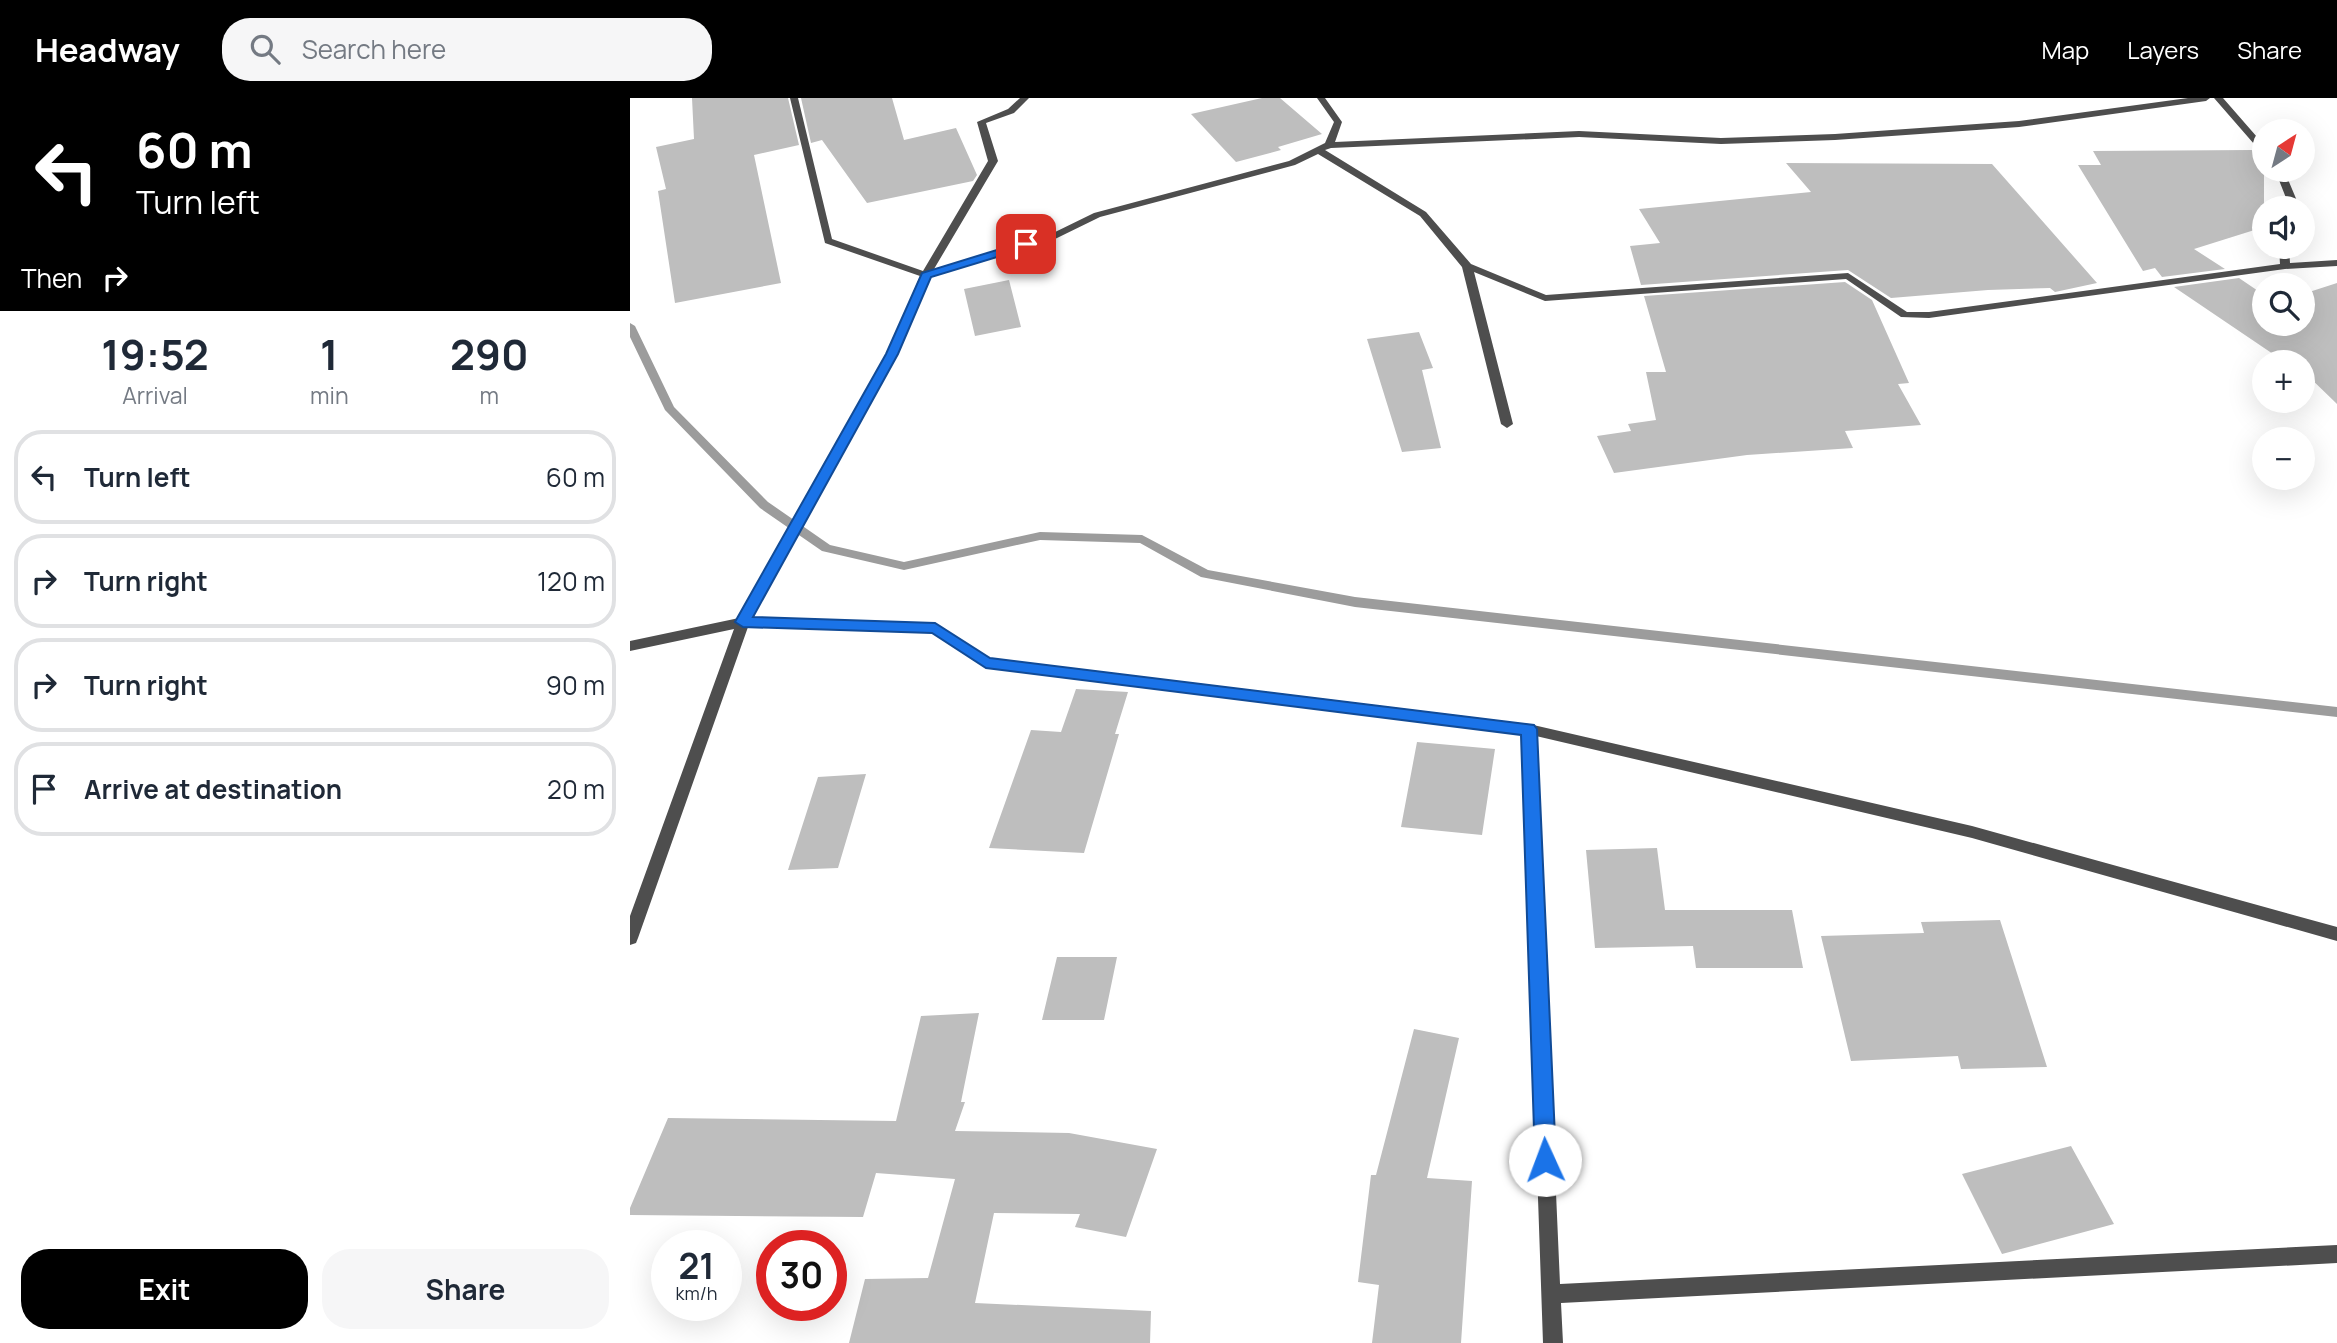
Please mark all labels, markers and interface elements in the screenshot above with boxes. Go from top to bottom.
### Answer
search box [222,18,712,81]
text: Headway [35,27,180,72]
icon: search [246,30,284,68]
text: Search here [302,31,446,67]
text: Map [2042,33,2089,66]
text: Layers [2127,33,2199,66]
text: Share [2237,33,2302,66]
text: 60 m [136,116,253,183]
north arrow [2252,119,2315,182]
map controls [2252,119,2315,490]
icon: left [21,126,112,217]
text: Turn left [136,180,260,224]
button: sound [2252,196,2315,259]
pin [996,214,1056,274]
icon: arrive [1007,225,1045,263]
icon: right [96,259,134,297]
text: Then [21,260,82,296]
button: search [2252,273,2315,336]
text: 19:52 [101,325,209,383]
text: 1 [320,325,339,383]
text: 290 [450,325,529,383]
button: + [2252,350,2315,413]
text: Arrival [122,379,188,411]
text: min [310,379,349,411]
text: m [480,379,499,411]
button: − [2252,427,2315,490]
icon: left [25,458,63,496]
text: Turn left [84,459,191,495]
text: 60 m [546,459,605,495]
icon: right [25,562,63,600]
text: Turn right [84,563,208,599]
text: 120 m [537,563,605,599]
icon: right [25,666,63,704]
text: Turn right [84,667,208,703]
text: 90 m [546,667,605,703]
icon: arrive [25,770,63,808]
text: Arrive at destination [84,771,342,807]
text: 20 m [547,771,605,807]
position arrow [1508,1123,1582,1197]
speed limit sign: 30 [756,1230,847,1321]
text: 21 [678,1242,715,1290]
button: Exit [21,1249,308,1329]
button: Share [322,1249,609,1329]
text: km/h [676,1281,717,1305]

